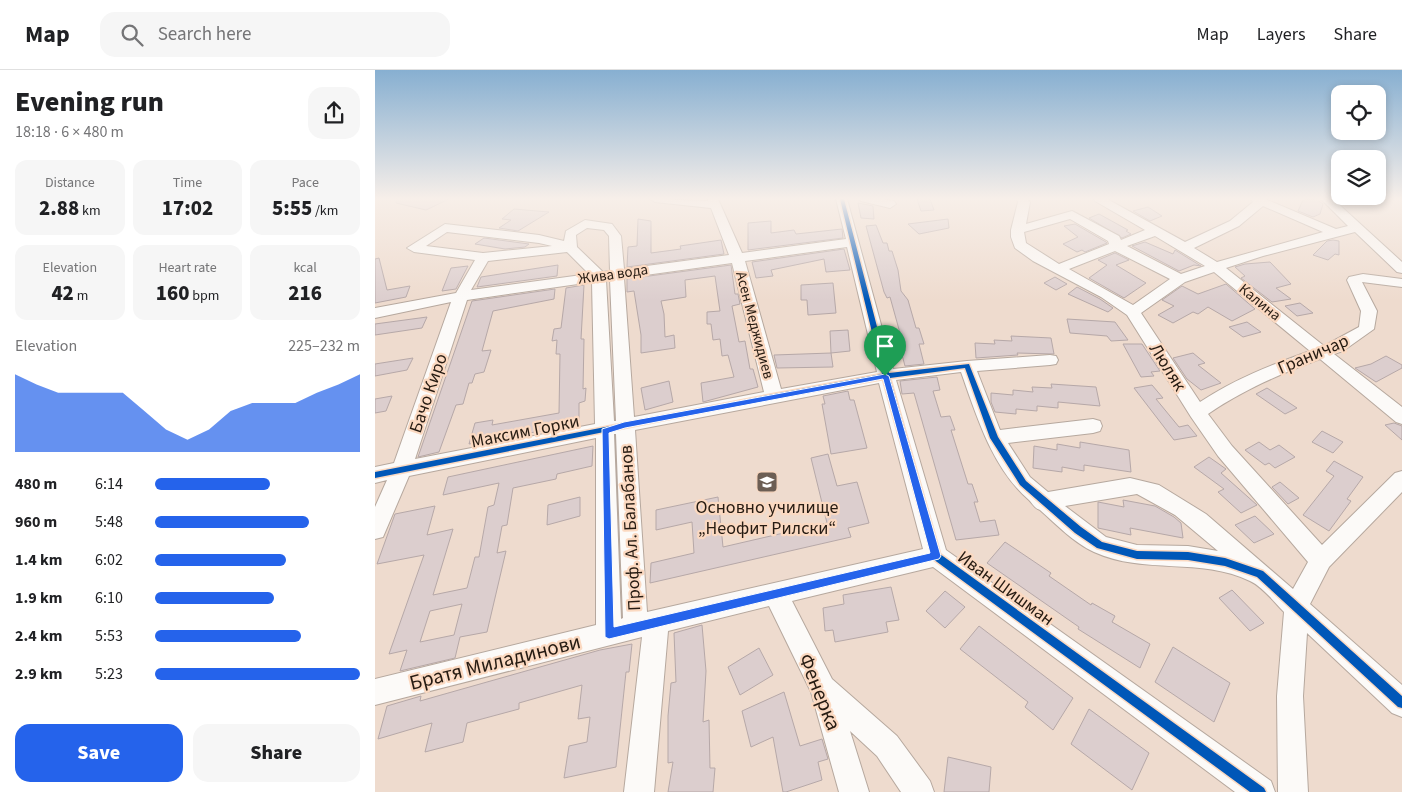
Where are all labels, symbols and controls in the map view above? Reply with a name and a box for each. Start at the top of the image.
search box [100,12,450,57]
text: Map [25,17,70,52]
icon: search [118,21,146,49]
text: Search here [158,21,251,48]
text: Map [1197,22,1229,47]
text: Layers [1257,22,1306,47]
text: Share [1334,22,1377,47]
text: Evening run [15,82,164,122]
map controls [1331,85,1386,205]
button: locate [1331,85,1386,140]
button: share [308,87,360,139]
text: 18:18 · 6 × 480 m [15,121,124,143]
button: layers [1331,150,1386,205]
text: Distance [45,173,95,193]
text: Time [173,173,202,193]
text: Pace [291,173,319,193]
text: 2.88 [39,193,79,223]
text: 17:02 [162,193,213,223]
text: 5:55 [272,193,312,223]
text: km [79,201,101,221]
text: /km [312,201,338,221]
text: Elevation [43,258,97,278]
text: Heart rate [158,258,217,278]
text: kcal [293,258,317,278]
street label: Жива вода [577,259,649,290]
street label: Асен Меджидиев [730,269,779,381]
text: 42 [51,278,74,308]
text: 160 [156,278,189,308]
text: 216 [288,278,322,308]
street label: Калина [1234,279,1285,326]
text: m [74,286,88,306]
text: bpm [189,286,219,306]
pin [864,325,906,376]
street label: Граничар [1274,328,1353,381]
icon: arrive [871,332,899,360]
text: Elevation [15,335,77,357]
text: 225–232 m [288,335,360,357]
street label: Люляк [1143,338,1192,396]
street label: Бачо Киро [403,350,454,436]
street label: Максим Горки [469,409,581,454]
street label: Проф. Ал. Балабанов [614,444,647,612]
school or university icon: Основно училище „Неофит Рилски“ [755,470,779,494]
text: 480 m [15,473,57,495]
text: 6:14 [95,473,123,495]
place label: Основно училище „Неофит Рилски“ [696,495,838,541]
text: 960 m [15,511,57,533]
text: 5:48 [95,511,123,533]
street label: Иван Шишман [952,545,1059,632]
text: 1.4 km [15,549,62,571]
text: 6:02 [95,549,123,571]
text: 1.9 km [15,587,62,609]
text: 6:10 [95,587,123,609]
text: 2.4 km [15,625,62,647]
text: 5:53 [95,625,123,647]
street label: Братя Миладинови [406,626,584,698]
street label: Фенерка [791,649,849,735]
text: 2.9 km [15,663,62,685]
text: 5:23 [95,663,123,685]
button: Save [15,724,183,782]
button: Share [193,724,360,782]

